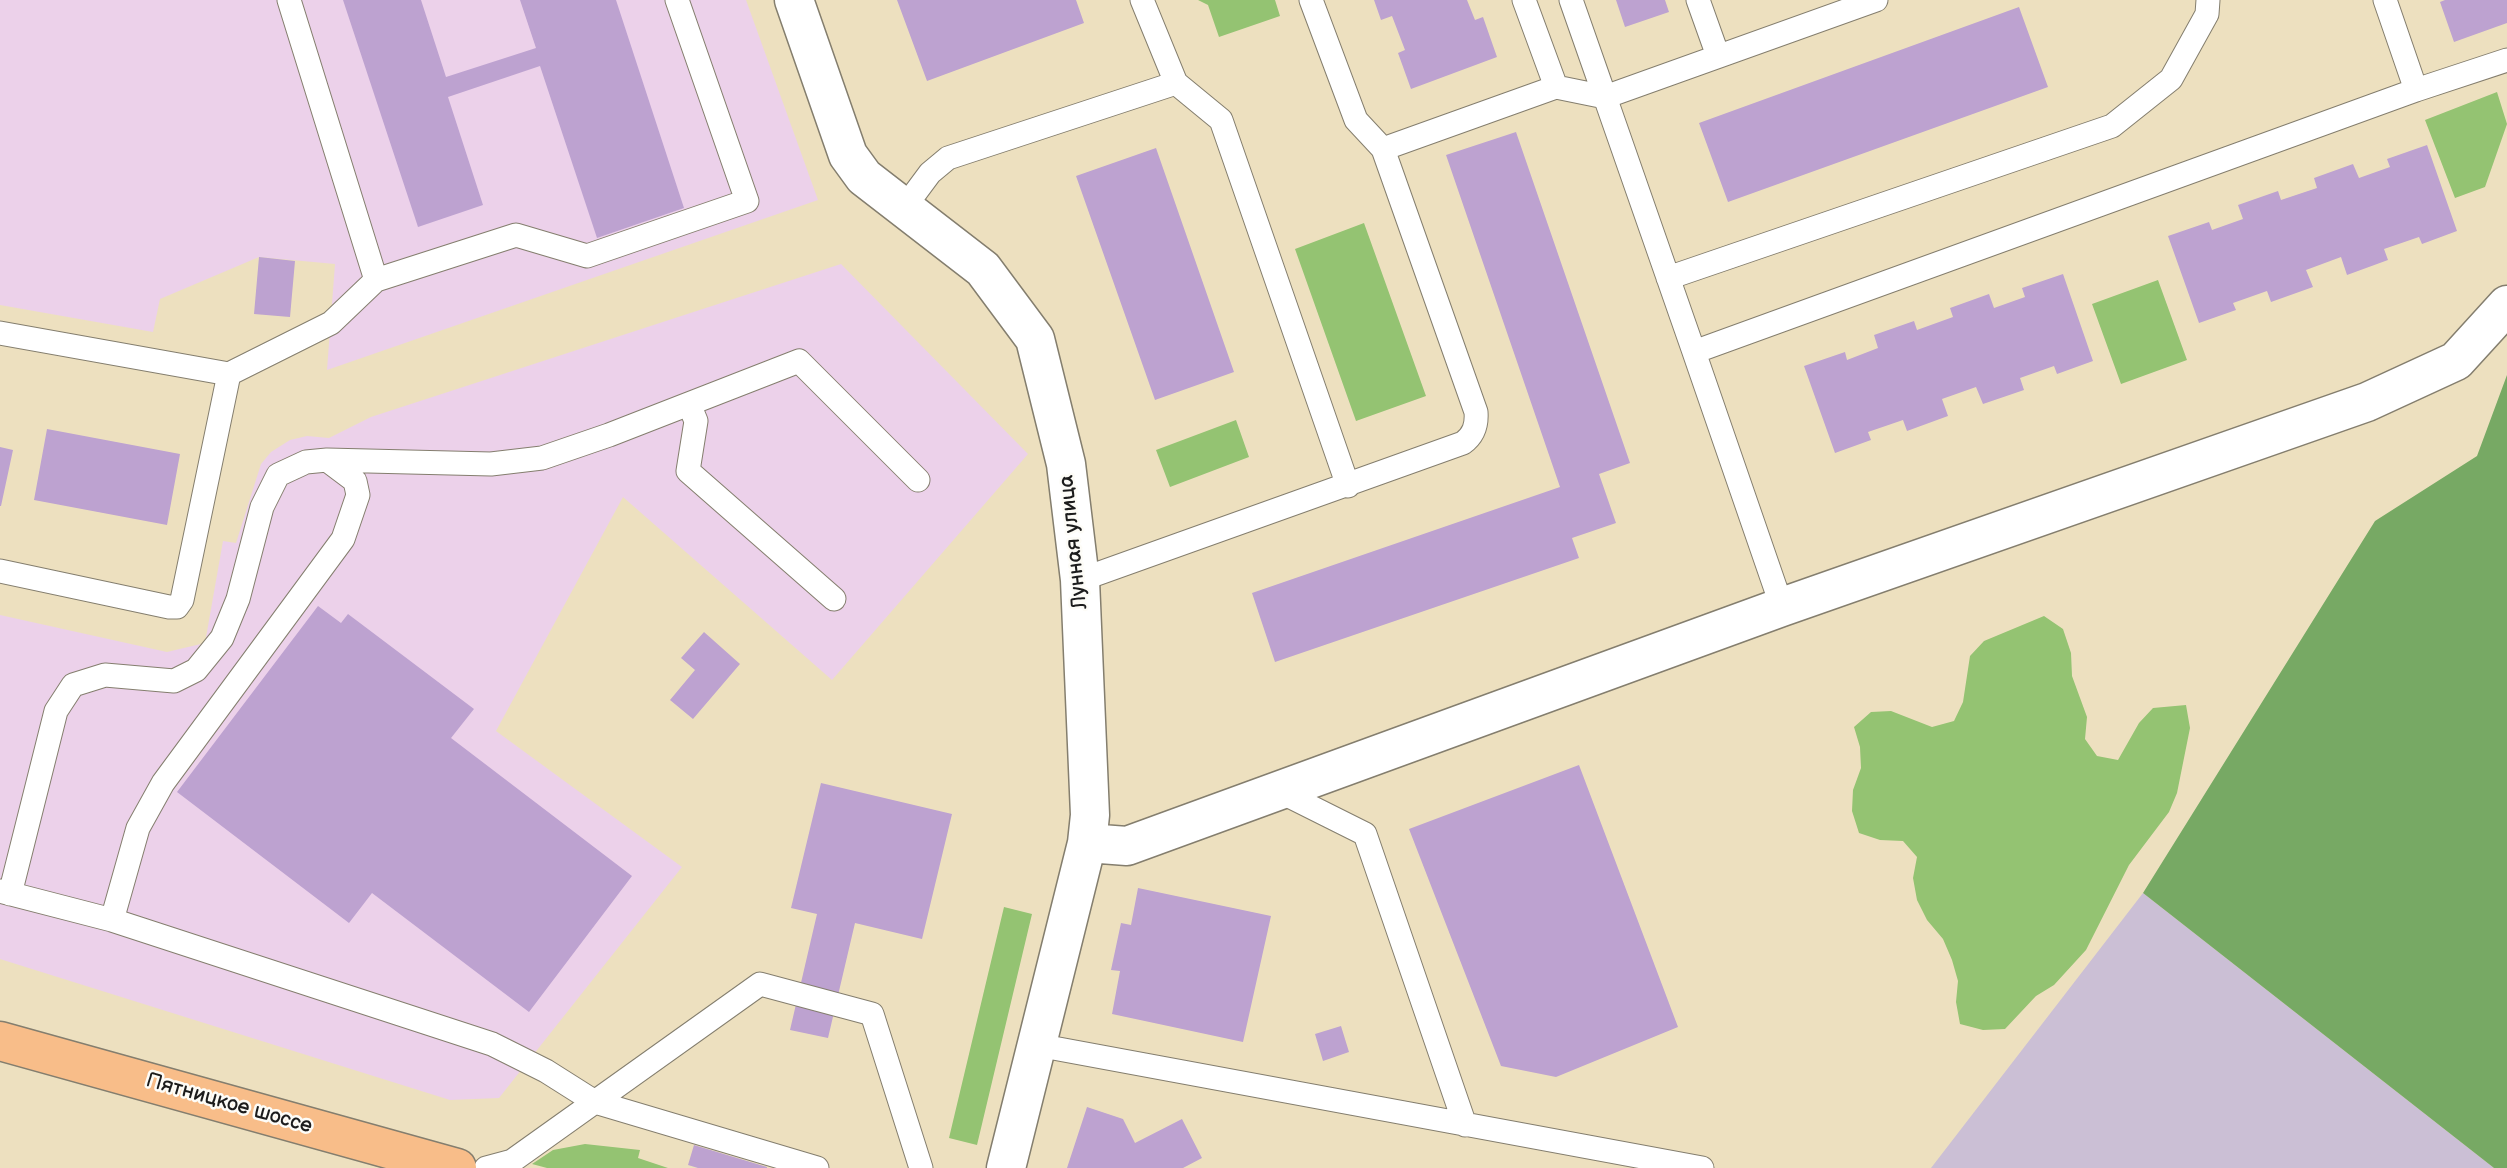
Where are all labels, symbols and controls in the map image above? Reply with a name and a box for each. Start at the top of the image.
street label: Лунная улица [1054,474,1094,610]
street label: Пятницкое шоссе [143,1068,315,1140]

